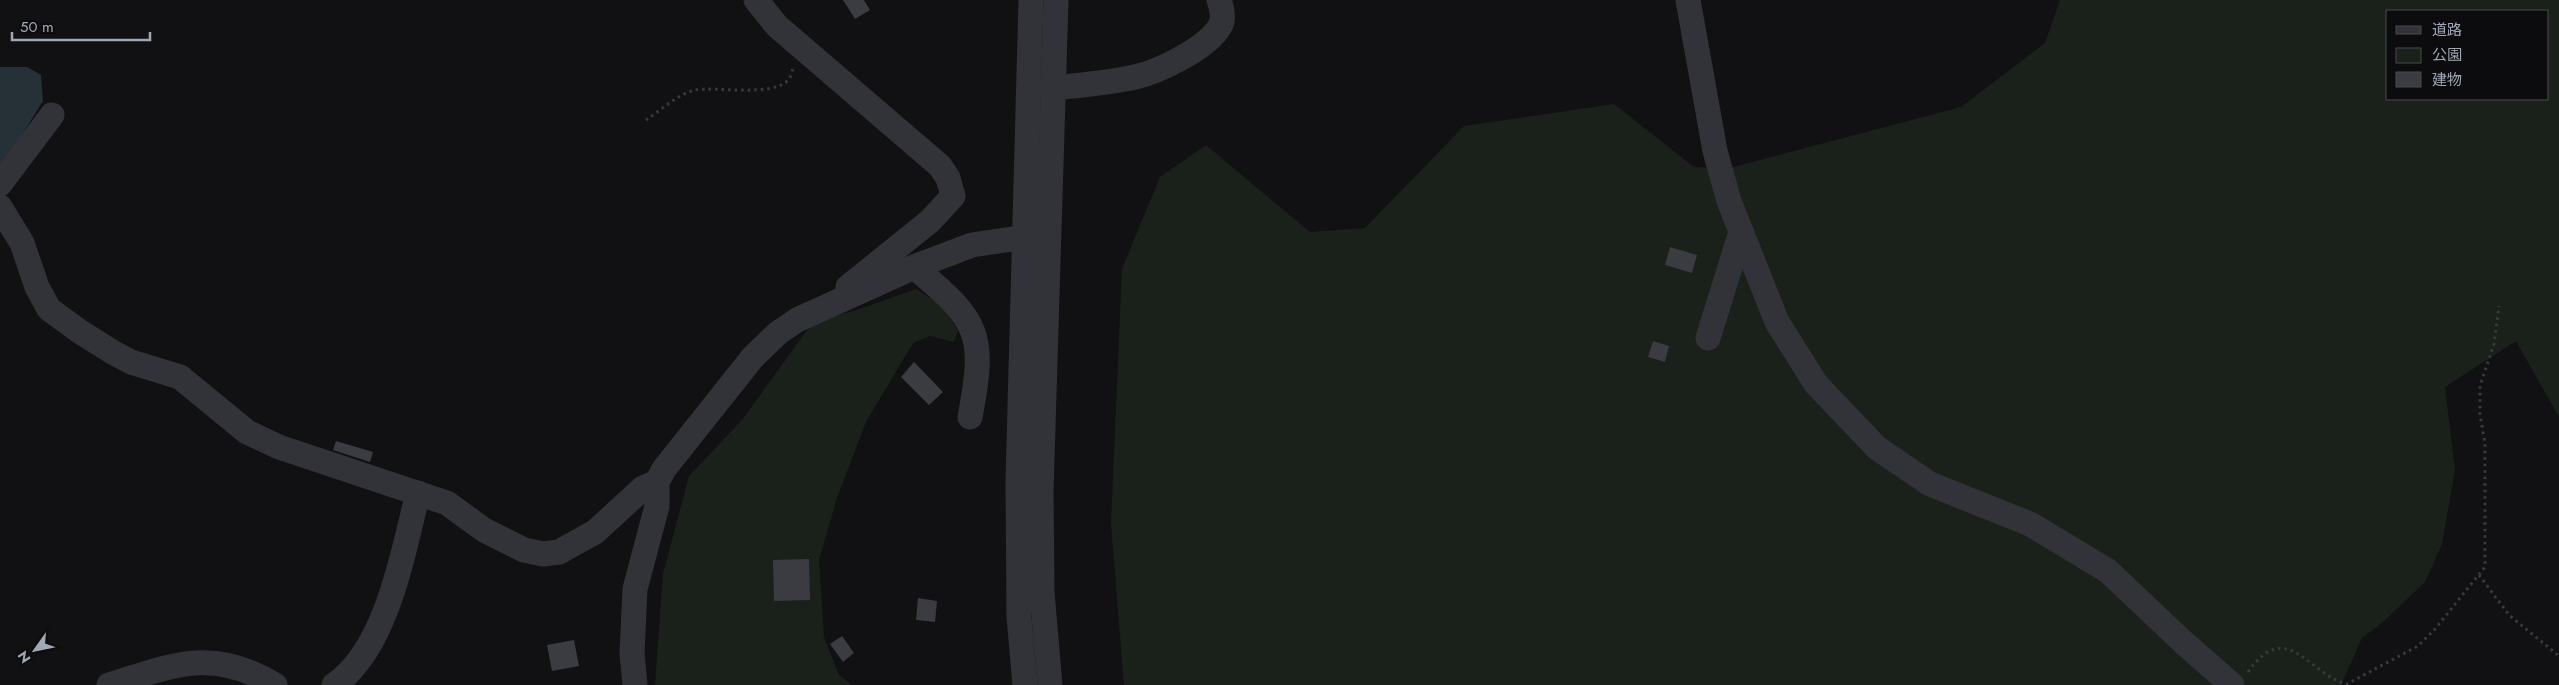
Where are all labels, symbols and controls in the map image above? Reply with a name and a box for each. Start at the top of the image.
scale bar [12,10,150,42]
legend [2386,10,2549,100]
text: 50 m [20,16,54,38]
text: 道路 [2432,19,2462,41]
text: 公園 [2432,44,2462,66]
text: 建物 [2432,69,2462,91]
north arrow [10,625,60,675]
text: N [13,647,36,667]

